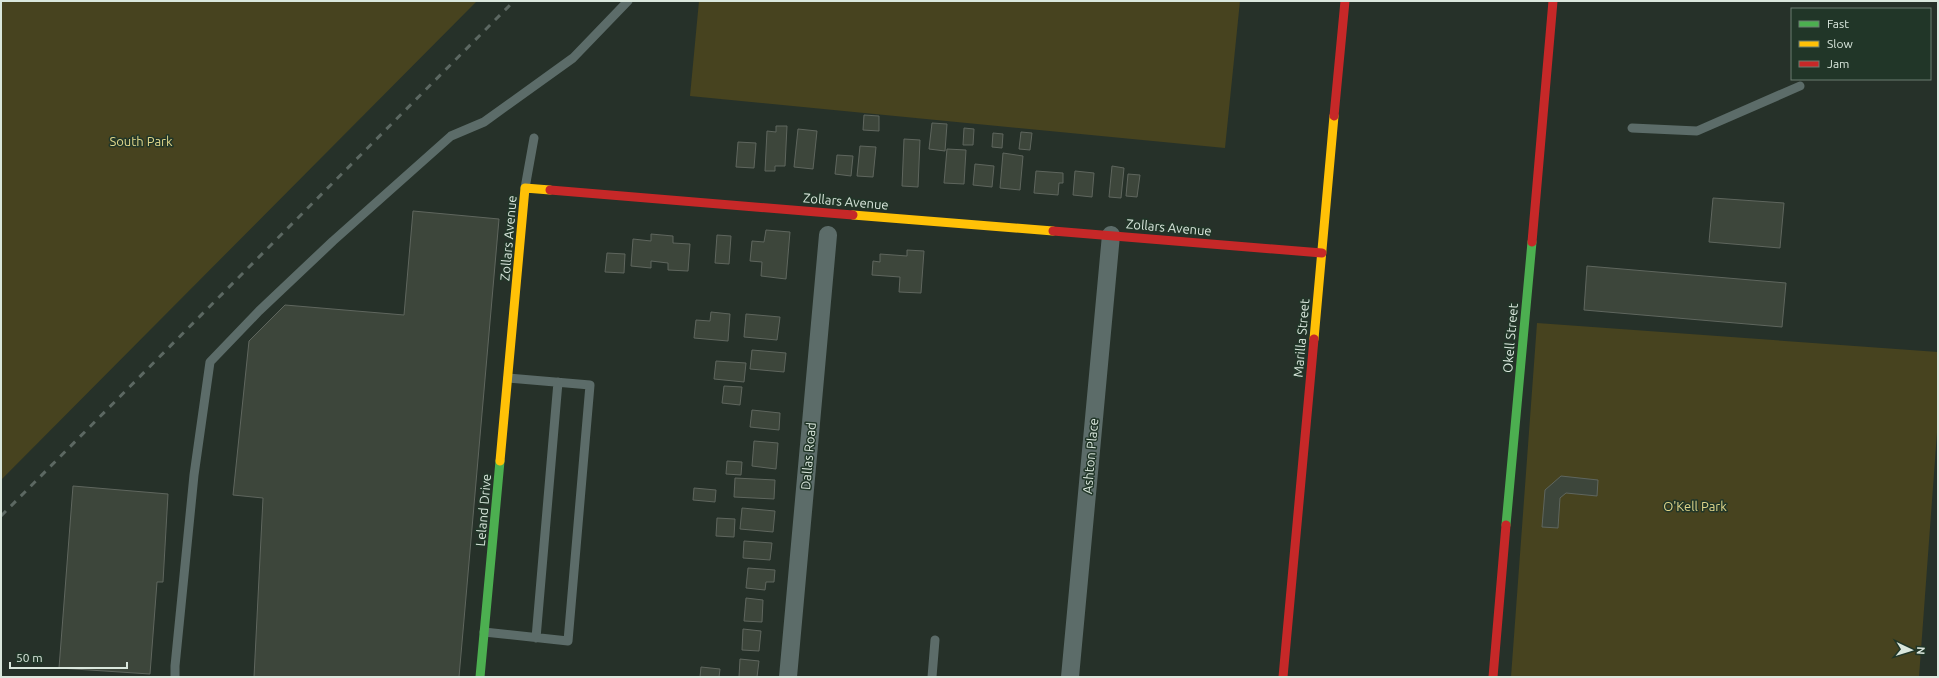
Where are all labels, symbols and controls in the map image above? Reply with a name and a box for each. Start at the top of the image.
legend [1791,8,1931,80]
text: Fast [1827,17,1849,30]
text: Slow [1827,37,1853,50]
text: Jam [1827,57,1849,70]
park label: South Park [109,134,173,148]
street label: Zollars Avenue [803,190,889,212]
street label: Zollars Avenue [497,195,519,281]
street label: Zollars Avenue [1126,216,1212,238]
street label: Marilla Street [1291,298,1311,378]
street label: Okell Street [1500,303,1520,373]
street label: Ashton Place [1080,418,1100,494]
street label: Dallas Road [798,422,818,490]
street label: Leland Drive [473,473,493,547]
park label: O'Kell Park [1663,499,1727,513]
north arrow [1891,630,1931,670]
scale bar [10,644,127,670]
text: N [1915,646,1927,655]
text: 50 m [16,651,43,664]

